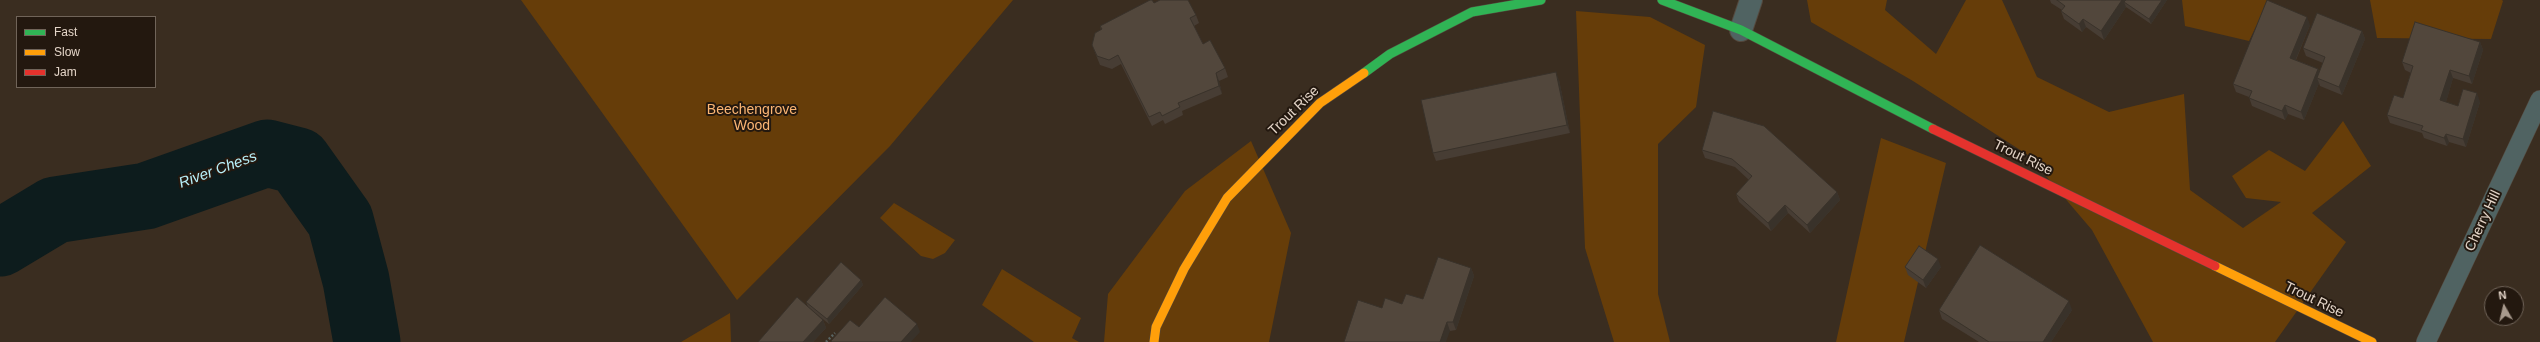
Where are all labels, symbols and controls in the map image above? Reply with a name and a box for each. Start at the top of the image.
legend [16,16,156,88]
text: Fast [54,25,77,39]
text: Slow [54,45,80,59]
text: Jam [54,65,77,79]
street label: Trout Rise [1265,83,1323,139]
park label: Beechengrove Wood [707,102,797,134]
street label: Trout Rise [1991,136,2055,180]
water label: River Chess [177,148,259,192]
street label: Cherry Hill [2462,188,2504,254]
street label: Trout Rise [2282,278,2346,322]
north arrow [2484,286,2524,326]
text: N [2498,289,2507,302]

